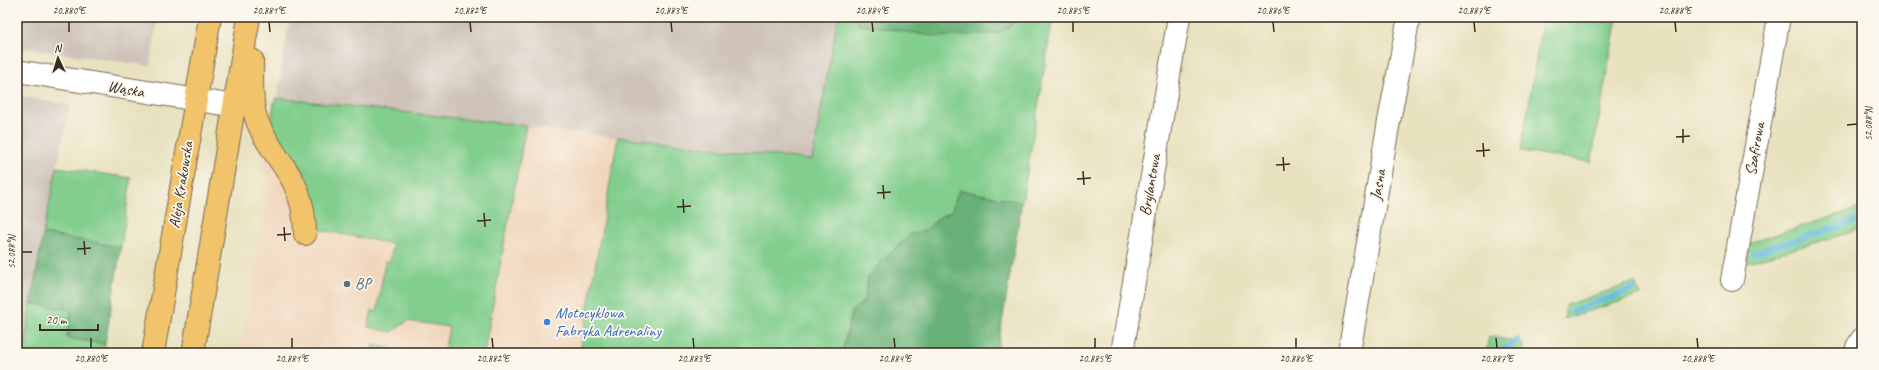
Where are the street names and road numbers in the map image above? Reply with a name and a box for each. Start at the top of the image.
street label: Wąska [106,76,147,102]
street label: Szafirowa [1740,119,1770,177]
street label: Aleja Krakowska [164,139,198,230]
street label: Brylantowa [1135,151,1165,217]
street label: Jasna [1365,167,1391,203]

